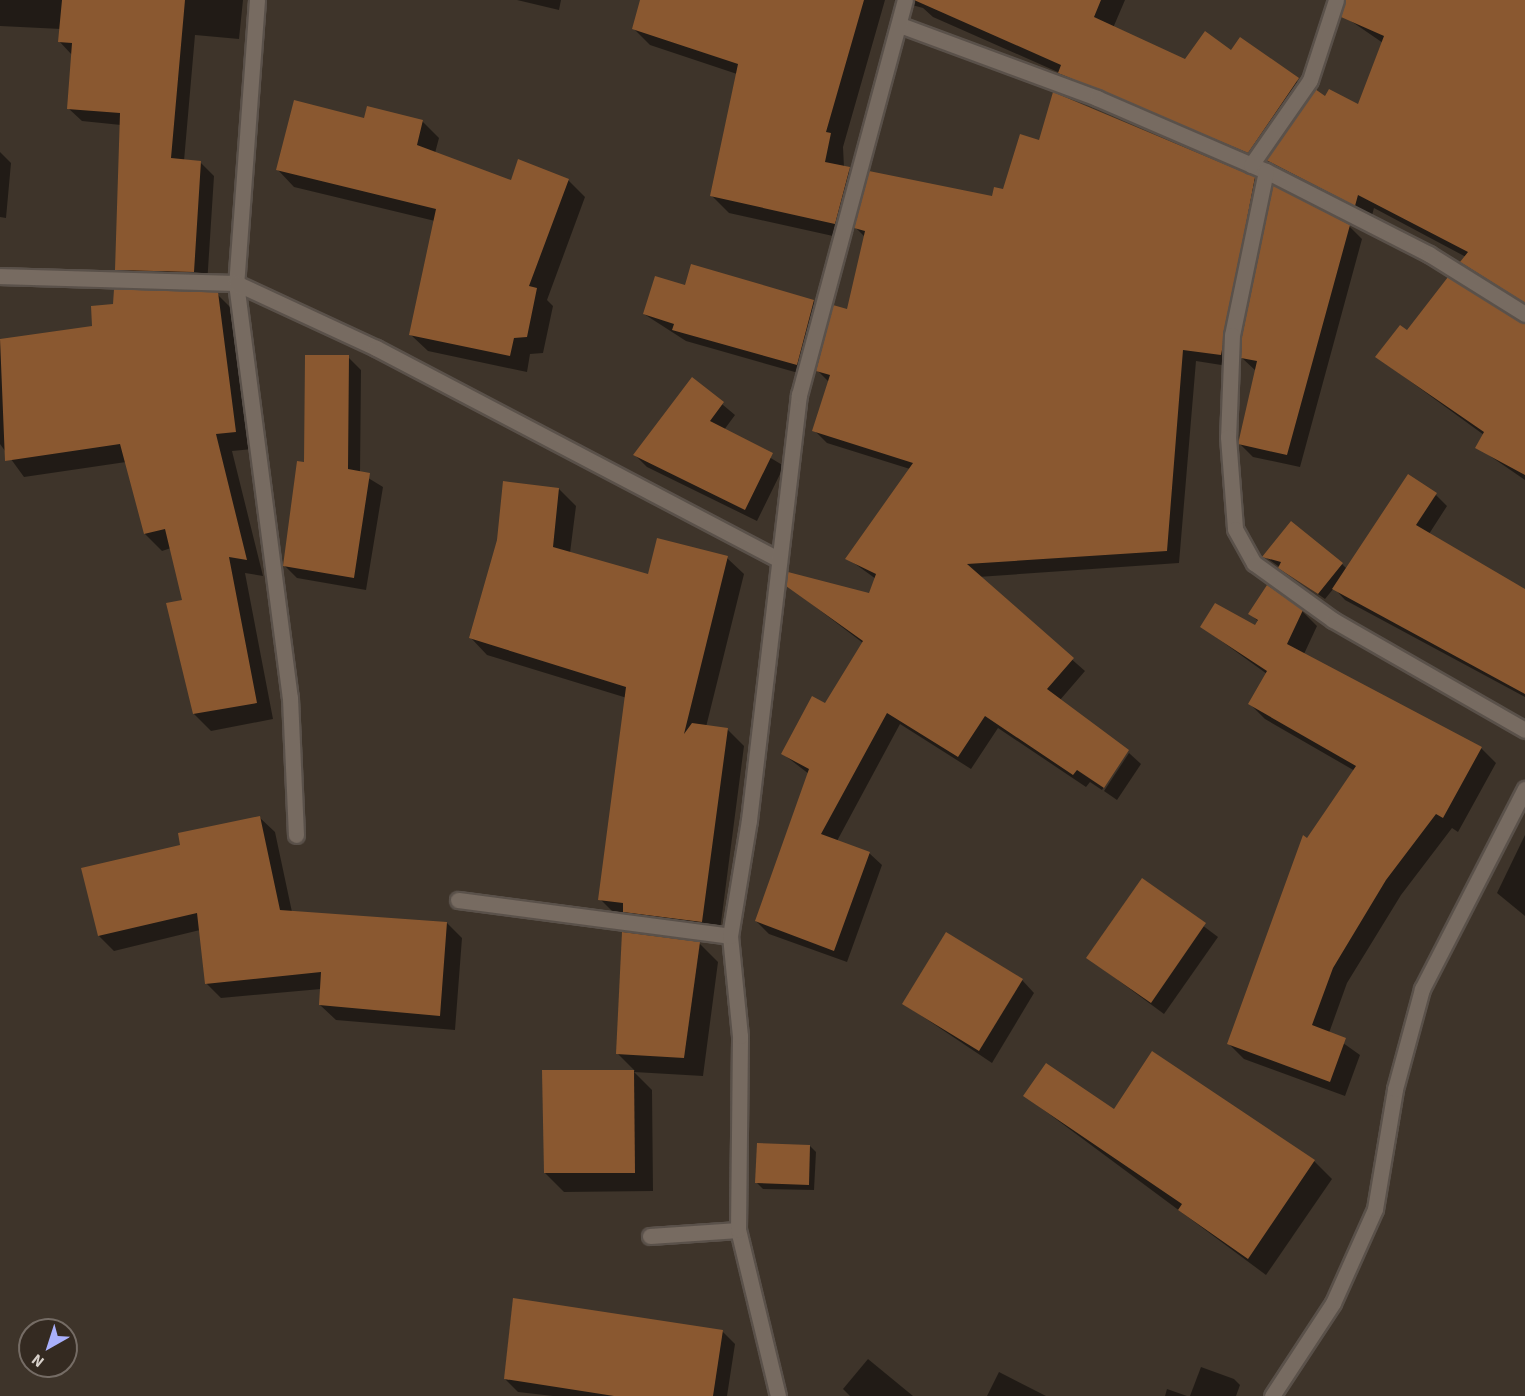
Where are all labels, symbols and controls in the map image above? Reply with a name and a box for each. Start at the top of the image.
north arrow [18,1318,78,1378]
text: N [27,1349,49,1372]

